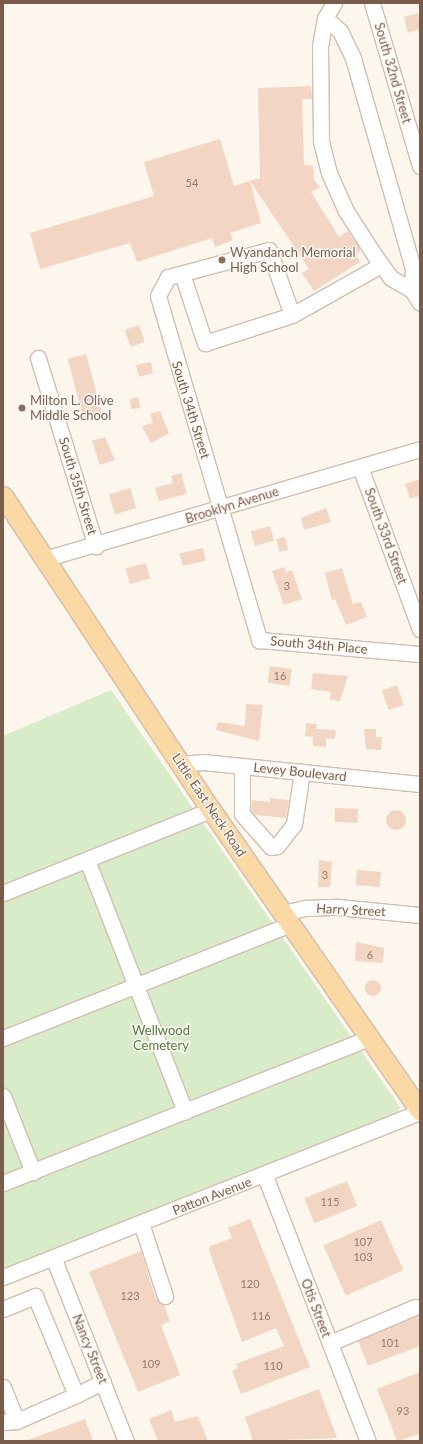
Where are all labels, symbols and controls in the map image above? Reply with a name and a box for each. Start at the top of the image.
street label: South 32nd Street [371,21,415,125]
house number: 54 [186,176,198,190]
place label: Wyandanch Memorial High School [230,245,356,276]
marker: Wyandanch Memorial High School [217,255,227,265]
street label: South 34th Street [169,359,213,461]
place label: Milton L. Olive Middle School [30,393,114,424]
marker: Milton L. Olive Middle School [17,403,27,413]
street label: South 35th Street [56,435,100,537]
street label: Brooklyn Avenue [183,483,281,527]
street label: South 33rd Street [361,486,411,586]
house number: 3 [284,579,290,593]
street label: South 34th Place [270,633,368,657]
house number: 16 [274,669,286,683]
street label: Little East Neck Road [169,750,249,860]
street label: Levey Boulevard [253,759,347,785]
house number: 3 [322,868,328,882]
street label: Harry Street [316,900,386,920]
house number: 6 [367,948,373,962]
park label: Wellwood Cemetery [132,1023,190,1054]
street label: Patton Avenue [170,1174,254,1218]
house number: 115 [320,1195,340,1209]
house number: 107 [353,1235,373,1249]
house number: 103 [353,1250,373,1264]
street label: Otis Street [298,1276,334,1340]
house number: 120 [240,1277,260,1291]
house number: 123 [120,1289,140,1303]
house number: 116 [251,1309,271,1323]
street label: Nancy Street [69,1312,111,1386]
house number: 101 [380,1336,400,1350]
house number: 109 [141,1357,161,1371]
house number: 110 [263,1359,283,1373]
house number: 93 [397,1404,409,1418]

